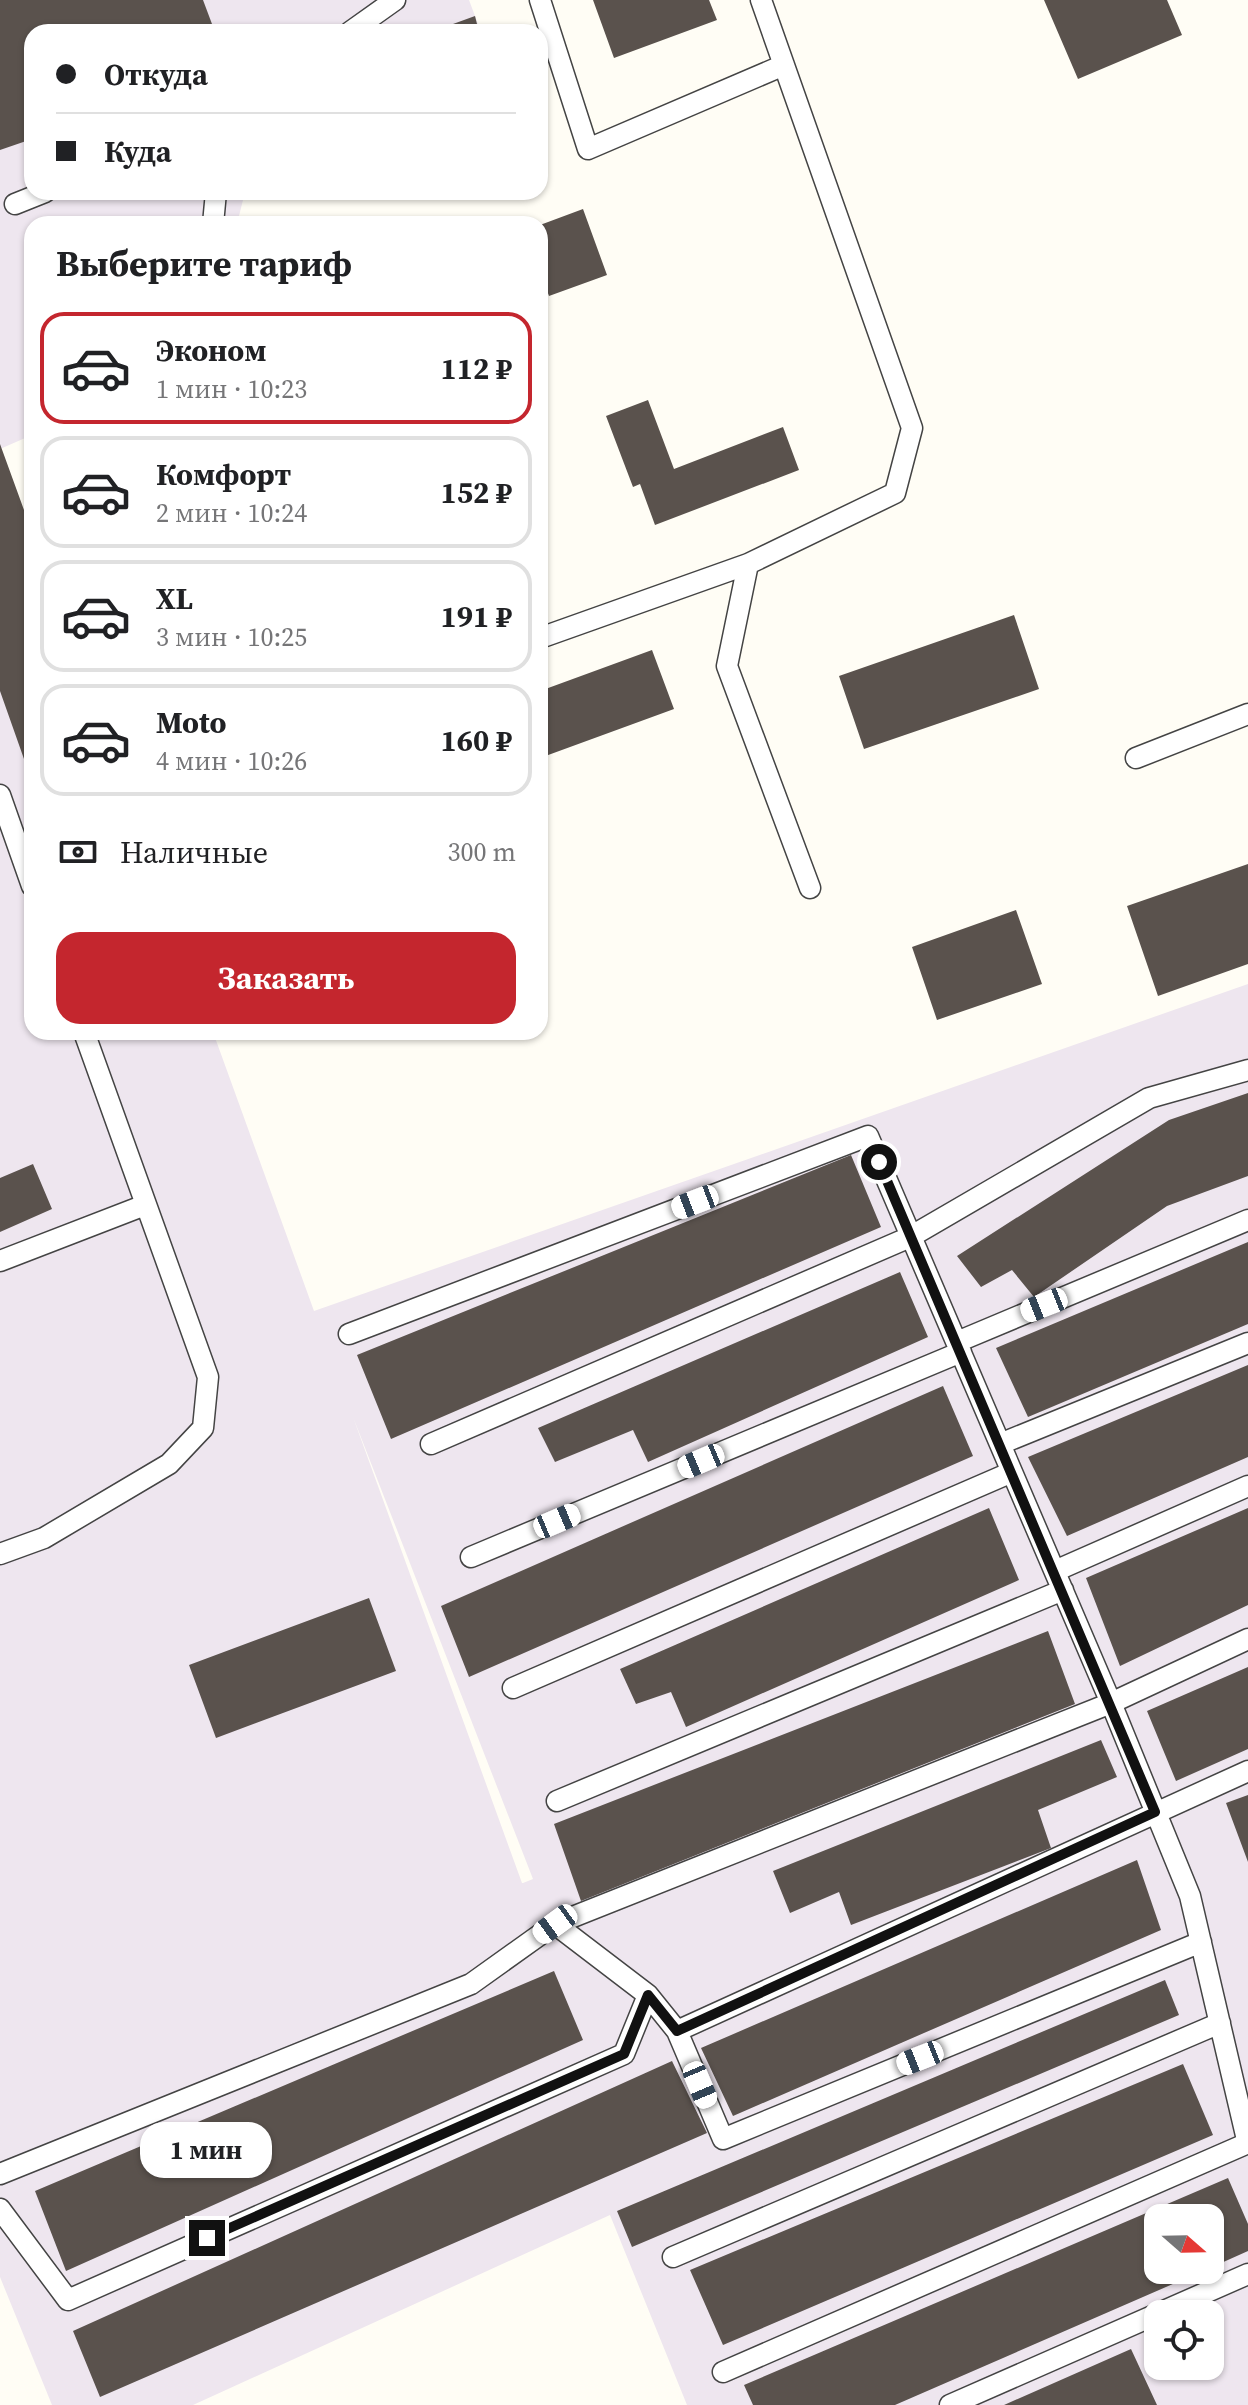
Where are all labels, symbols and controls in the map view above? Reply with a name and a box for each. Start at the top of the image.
text: Откуда [104,54,208,95]
text: Куда [104,131,172,172]
text: Выберите тариф [56,239,352,288]
text: Эконом [156,330,267,371]
icon: car [60,332,132,404]
text: 112 ₽ [441,348,512,389]
text: 1 мин · 10:23 [156,371,307,407]
text: Комфорт [156,454,291,495]
icon: car [60,456,132,528]
text: 152 ₽ [441,472,512,513]
text: 2 мин · 10:24 [156,495,307,531]
text: XL [156,578,193,619]
icon: car [60,580,132,652]
text: 191 ₽ [441,596,512,637]
text: 3 мин · 10:25 [156,619,307,655]
text: Moto [156,702,227,743]
icon: car [60,704,132,776]
text: 160 ₽ [441,720,512,761]
text: 4 мин · 10:26 [156,743,307,779]
icon: cash [56,830,100,874]
text: Наличные [120,832,268,873]
text: 300 m [448,834,516,870]
button: Заказать [56,932,516,1024]
route start [861,1144,897,1180]
car [668,1182,722,1222]
car [1017,1285,1071,1325]
car [674,1441,728,1481]
car [530,1501,584,1541]
car [529,1900,581,1948]
car [893,2038,947,2078]
car [680,2058,720,2112]
callout: 1 мин [141,2122,273,2178]
text: 1 мин [170,2132,242,2168]
north arrow [1144,2204,1224,2284]
map controls [1144,2204,1224,2380]
route end [189,2220,225,2256]
button: locate [1144,2300,1224,2380]

